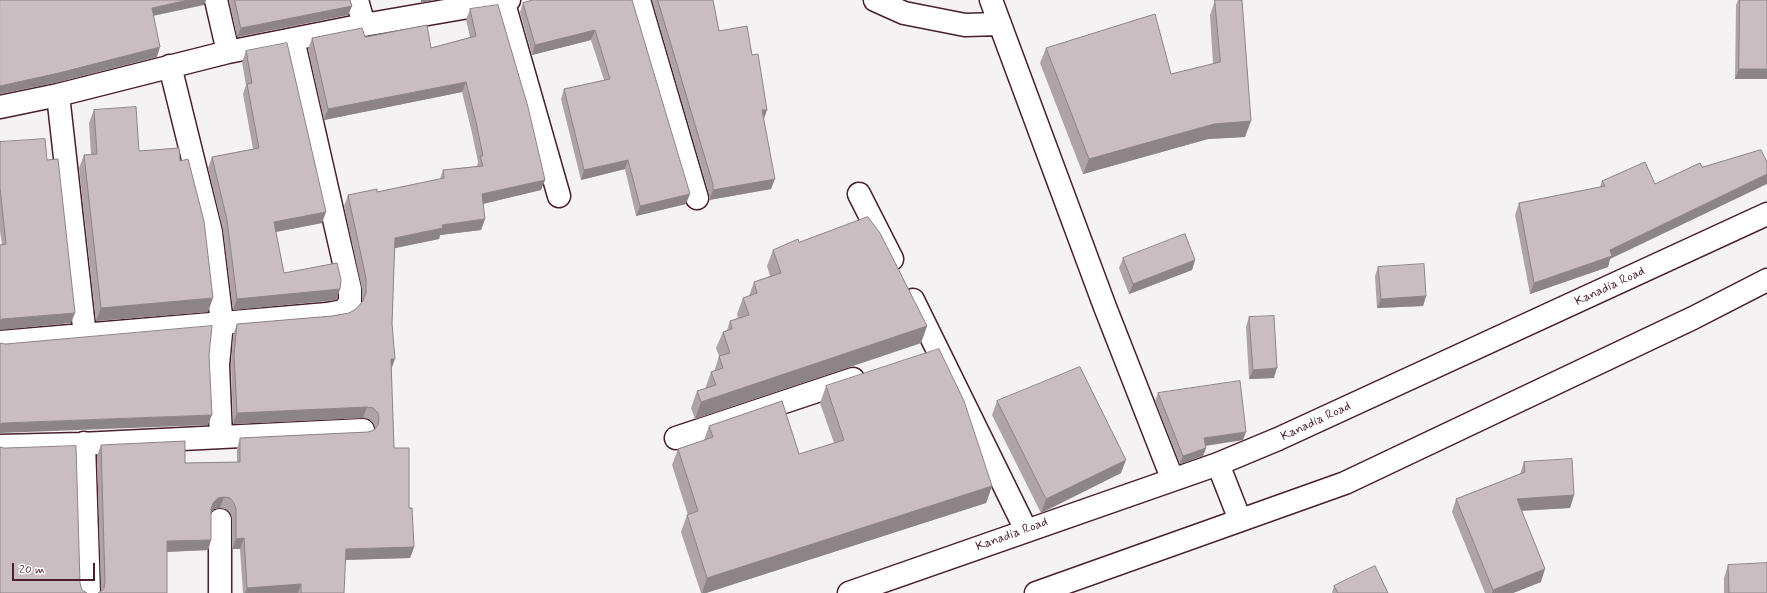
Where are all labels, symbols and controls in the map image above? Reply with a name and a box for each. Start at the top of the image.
street label: Kanadia Road [1572,264,1648,310]
street label: Kanadia Road [1278,399,1354,445]
street label: Kanadia Road [974,515,1050,555]
scale bar [14,555,97,581]
text: 20 m [19,562,45,578]

